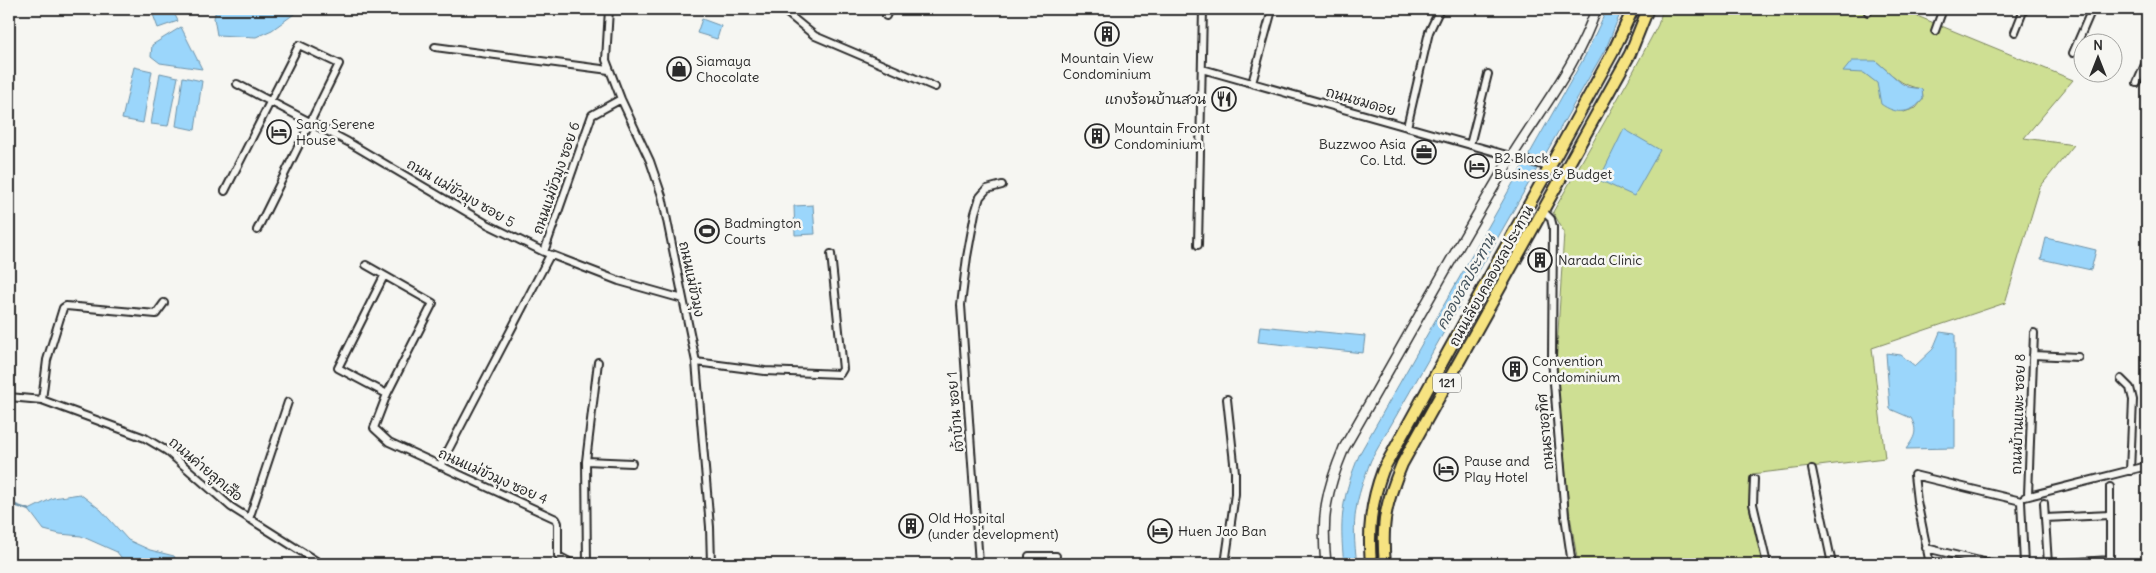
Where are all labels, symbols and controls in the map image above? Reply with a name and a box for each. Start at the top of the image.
building icon: Mountain View Condominium [1094,21,1120,47]
north arrow [2074,32,2124,82]
text: N [2093,36,2103,54]
place label: Mountain View Condominium [1061,49,1154,83]
place label: Siamaya Chocolate [696,52,759,86]
shop icon: Siamaya Chocolate [666,56,692,82]
street label: ถนนชมดอย [1324,82,1398,120]
restaurant icon: แกงร้อนบ้านสวน [1211,86,1237,112]
place label: แกงร้อนบ้านสวน [1105,90,1206,108]
place label: Sang Serene House [296,115,375,149]
hotel icon: Sang Serene House [266,119,292,145]
street label: ถนนแม่ขัวมุง ซอย 6 [528,119,585,237]
place label: Mountain Front Condominium [1114,119,1210,153]
building icon: Mountain Front Condominium [1084,123,1110,149]
place label: Buzzwoo Asia Co. Ltd. [1319,135,1406,169]
office icon: Buzzwoo Asia Co. Ltd. [1411,139,1437,165]
place label: B2 Black - Business & Budget [1494,149,1612,183]
hotel icon: B2 Black - Business & Budget [1464,153,1490,179]
street label: ถนน แม่ขัวมุง ซอย 5 [403,155,518,232]
street label: ถนนเลียบคลองชลประทาน [1445,203,1537,349]
place label: Badmington Courts [724,214,801,248]
sports icon: Badmington Courts [694,218,720,244]
water label: คลองชลประทาน [1433,231,1499,333]
street label: ถนนแม่ขัวมุง [674,239,709,319]
building icon: Narada Clinic [1527,247,1553,273]
place label: Narada Clinic [1558,251,1642,269]
place label: Convention Condominium [1532,352,1620,386]
street label: ถนนบ้านแพะ ซอย 8 [2007,353,2029,475]
building icon: Convention Condominium [1502,356,1528,382]
street label: เจ้าบ้าน ซอย 1 [943,371,967,453]
road number: 121 [1433,373,1461,392]
street label: ถนนราชอุทิศ [1533,392,1558,471]
street label: ถนนค่ายลูกเสือ [165,433,247,506]
street label: ถนนแม่ขัวมุง ซอย 4 [435,444,550,509]
place label: Pause and Play Hotel [1464,452,1530,486]
hotel icon: Pause and Play Hotel [1433,456,1459,482]
place label: Old Hospital (under development) [928,509,1058,543]
building icon: Old Hospital (under development) [898,513,924,539]
hotel icon: Huen Jao Ban [1147,518,1173,544]
place label: Huen Jao Ban [1178,522,1267,540]

